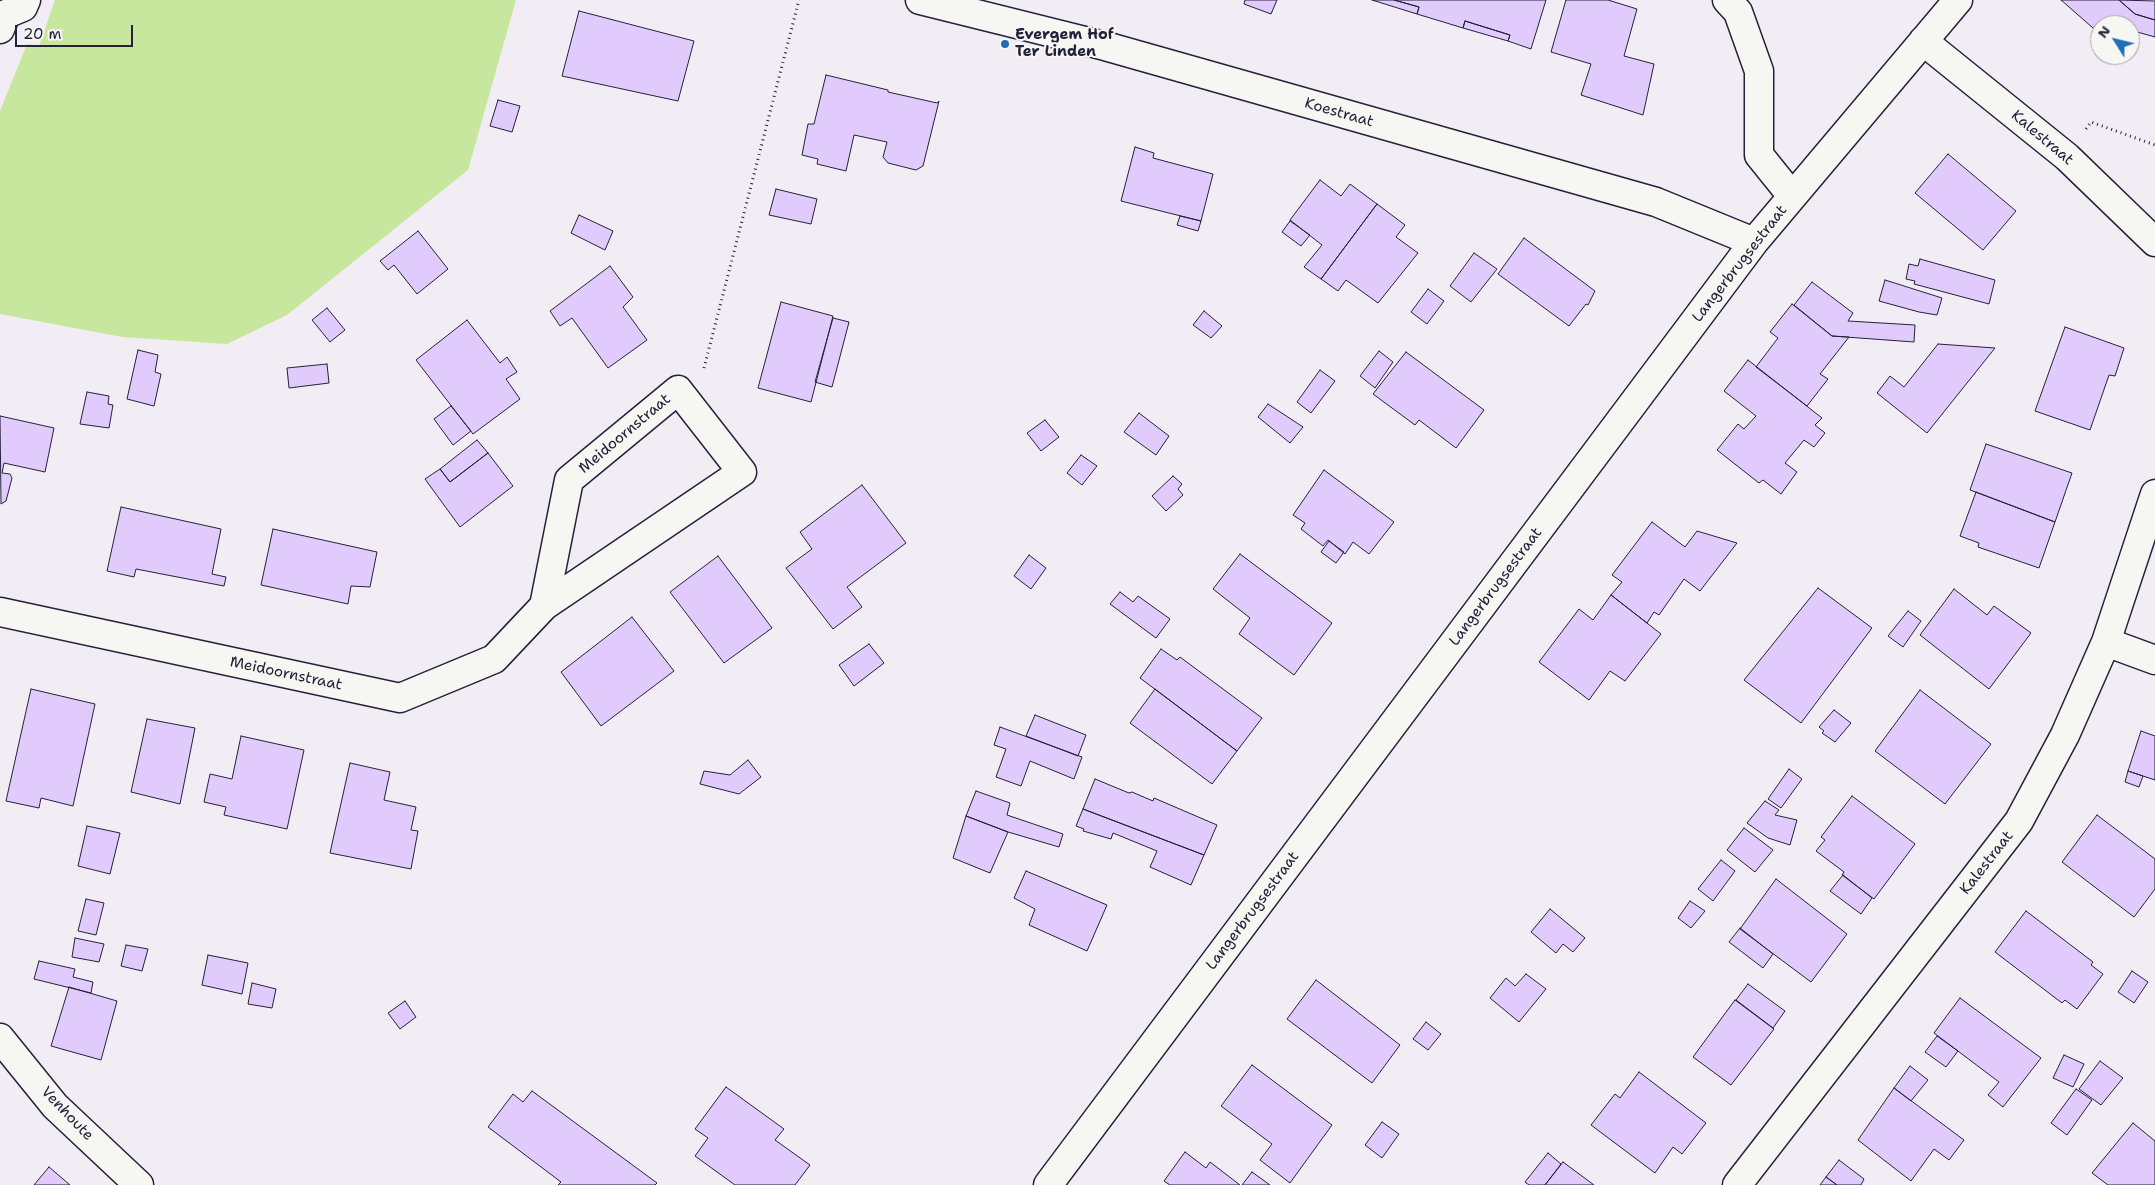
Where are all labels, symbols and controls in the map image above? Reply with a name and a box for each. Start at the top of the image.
scale bar [18,15,135,47]
north arrow [2090,15,2140,65]
text: N [2093,22,2114,42]
text: 20 m [23,24,62,44]
place label: Evergem Hof Ter Linden [1015,26,1114,61]
marker: Evergem Hof Ter Linden [999,38,1011,50]
street label: Koestraat [1302,95,1376,131]
street label: Kalestraat [2007,107,2077,169]
street label: Langerbrugsestraat [1689,202,1791,326]
street label: Meidoornstraat [575,390,675,478]
street label: Langerbrugsestraat [1446,524,1546,650]
street label: Meidoornstraat [228,653,344,695]
street label: Kalestraat [1957,828,2017,898]
street label: Langerbrugsestraat [1203,848,1303,974]
street label: Venhoute [37,1083,97,1145]

